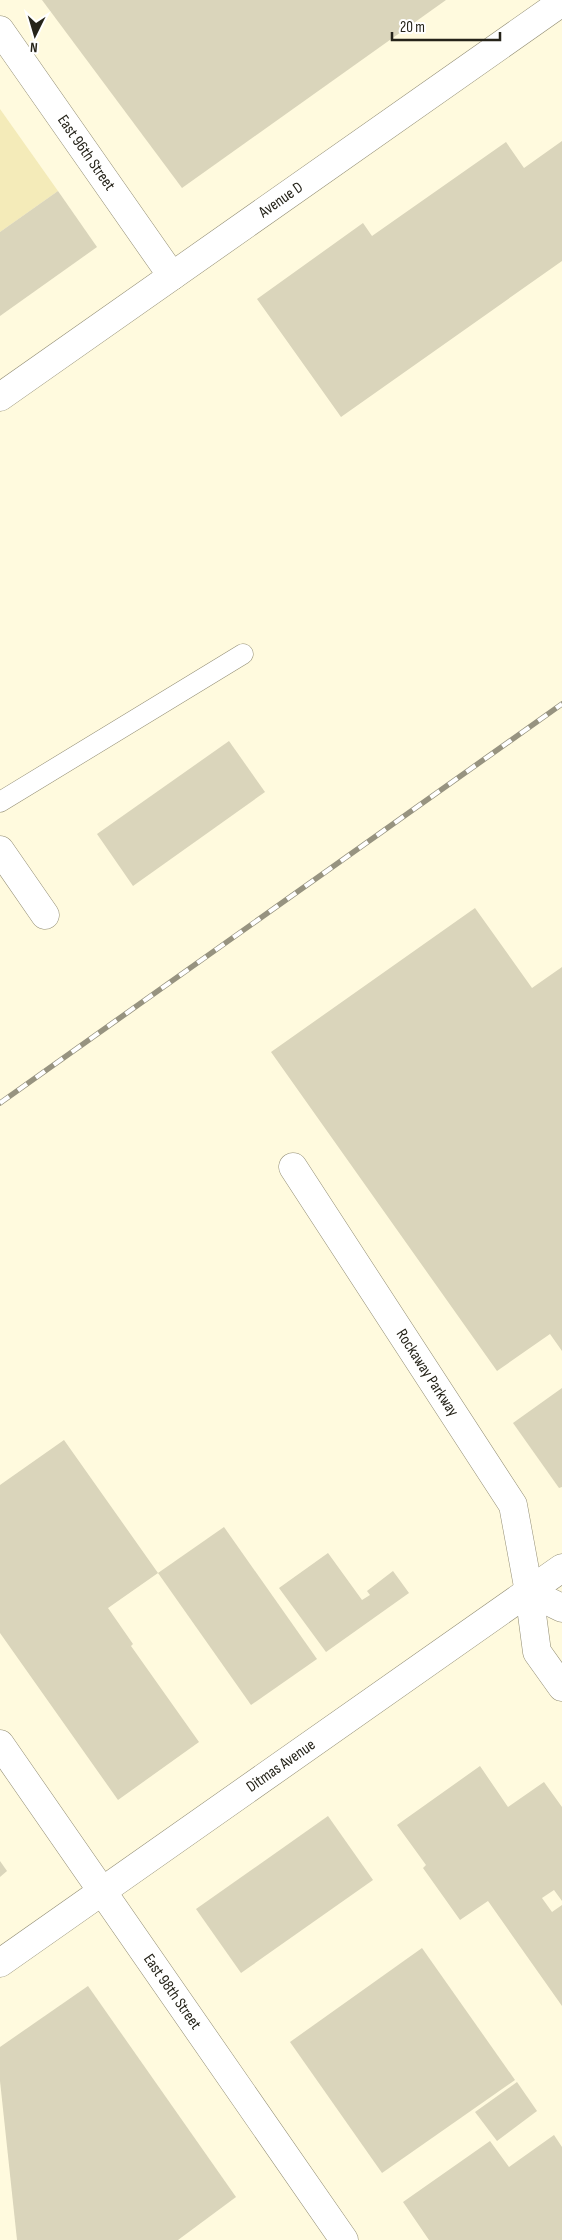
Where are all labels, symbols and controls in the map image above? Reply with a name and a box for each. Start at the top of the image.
north arrow [10,10,60,60]
scale bar [392,10,500,42]
text: 20 m [400,18,425,37]
text: N [29,39,38,56]
street label: East 96th Street [53,112,119,195]
street label: Avenue D [254,178,307,223]
street label: Rockaway Parkway [392,1326,462,1420]
street label: Ditmas Avenue [243,1735,319,1797]
street label: East 98th Street [139,1951,205,2034]

